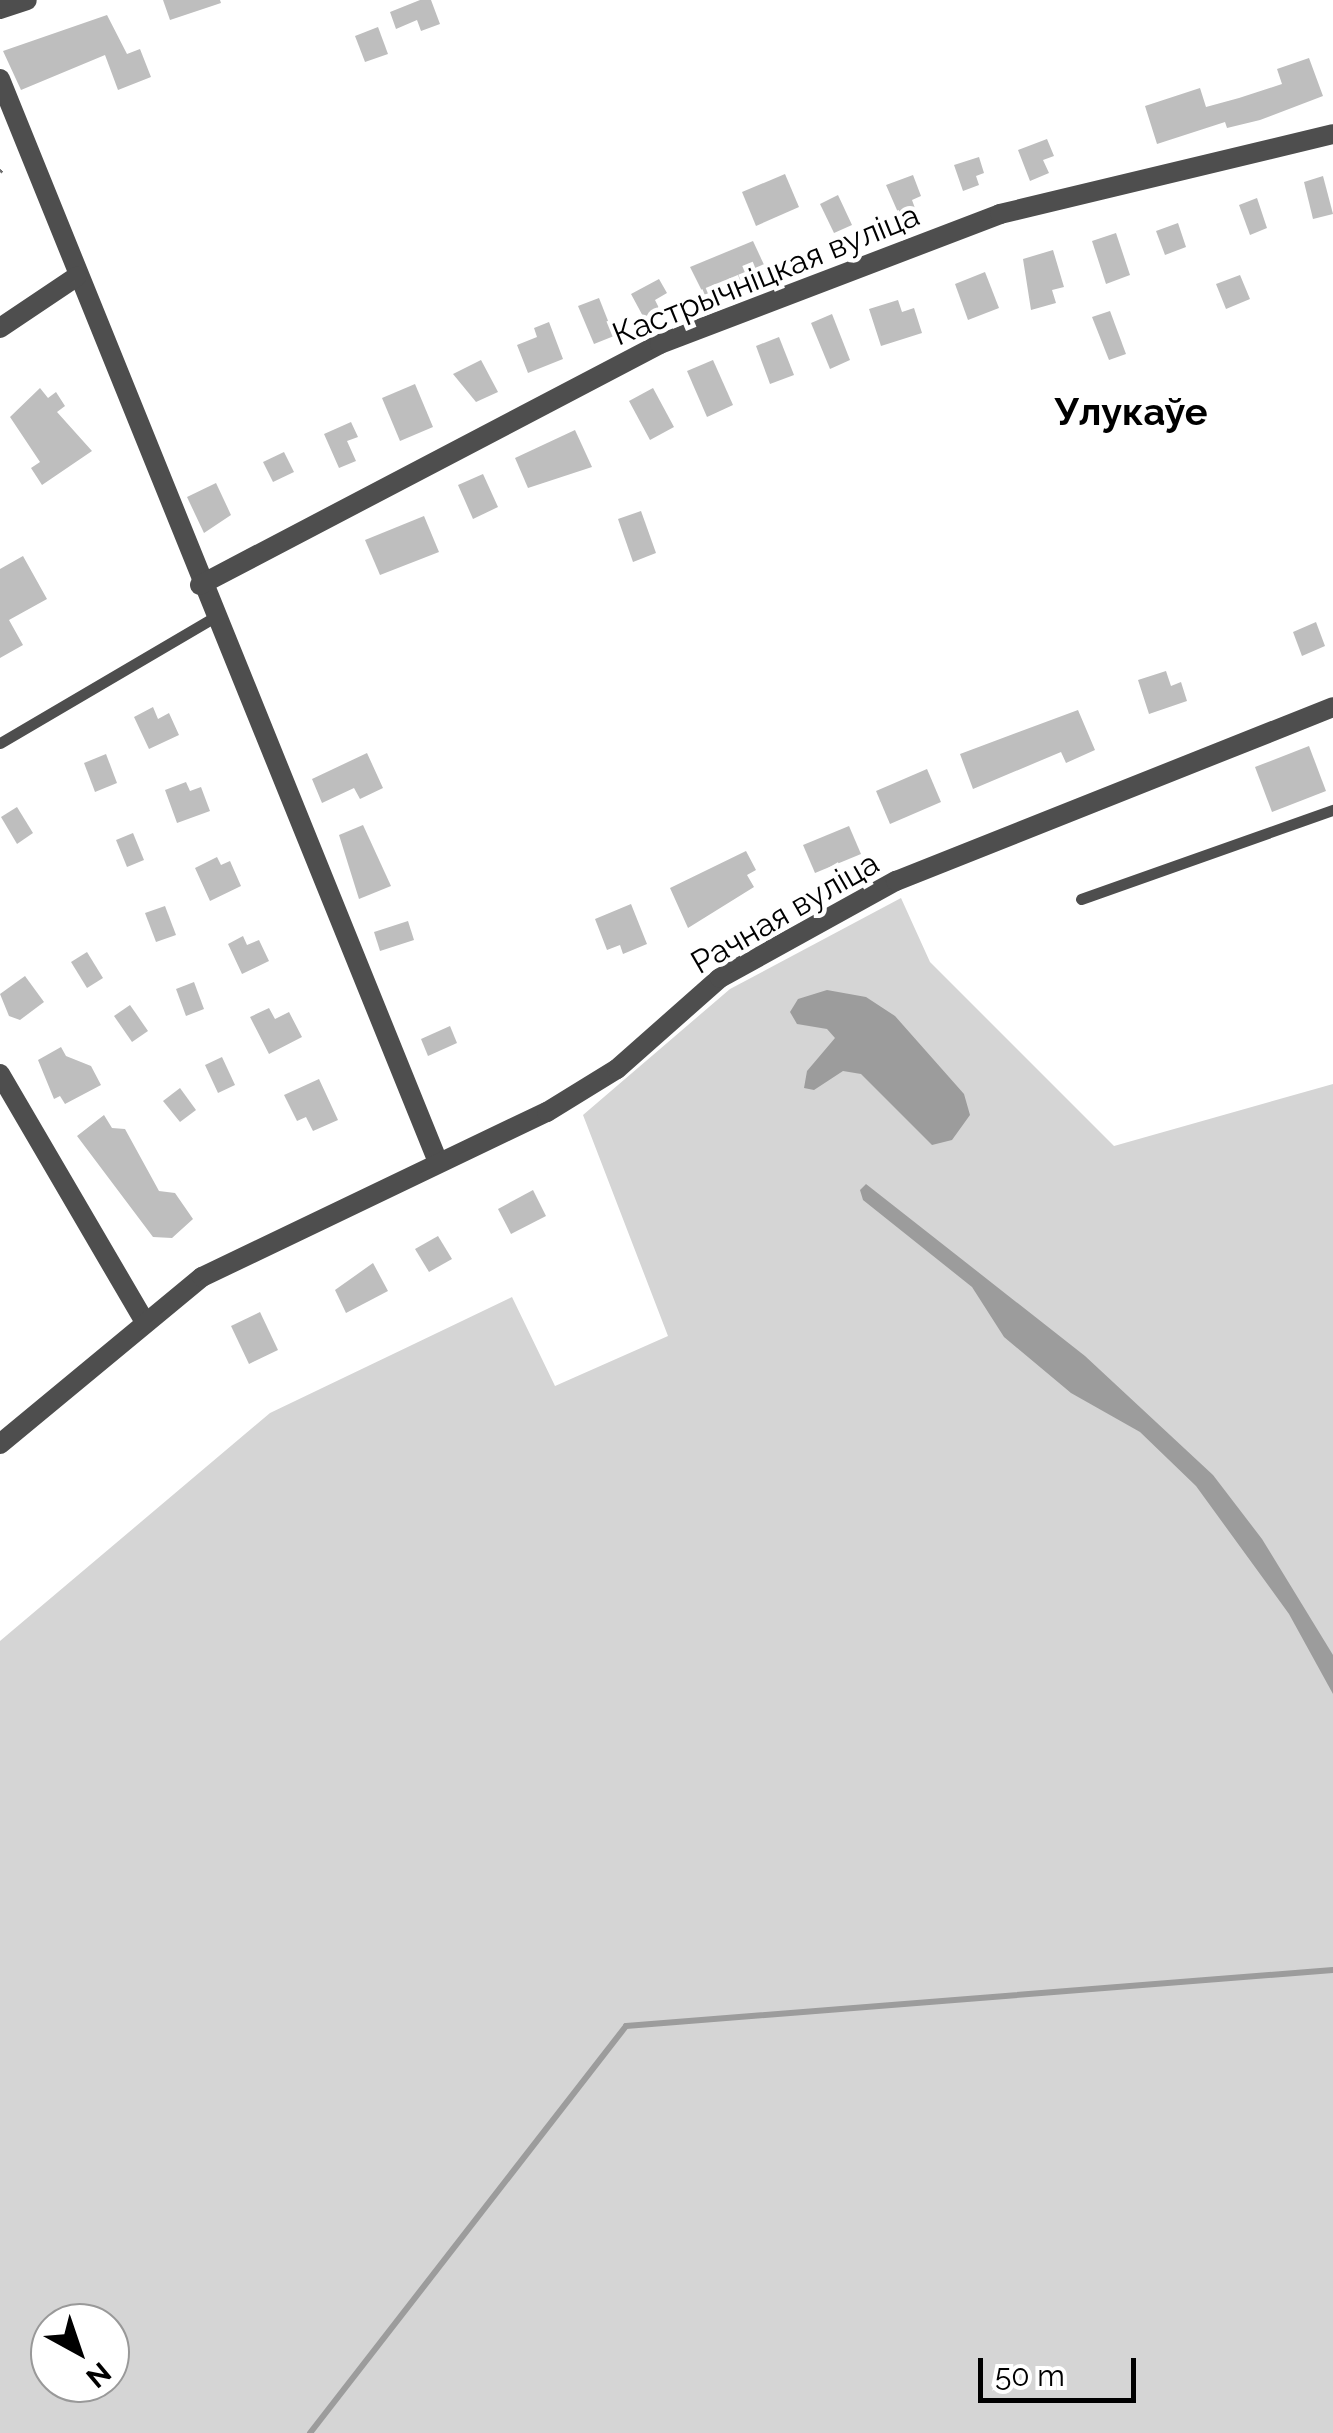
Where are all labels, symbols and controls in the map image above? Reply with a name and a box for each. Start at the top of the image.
street label: Кастрычніцкая вуліца [607,196,925,354]
district label: Улукаўе [1054,389,1208,435]
street label: Рачная вуліца [684,844,886,982]
north arrow [30,2303,130,2403]
scale bar [983,2338,1140,2400]
text: N [80,2355,117,2394]
text: 50 m [995,2358,1065,2393]

